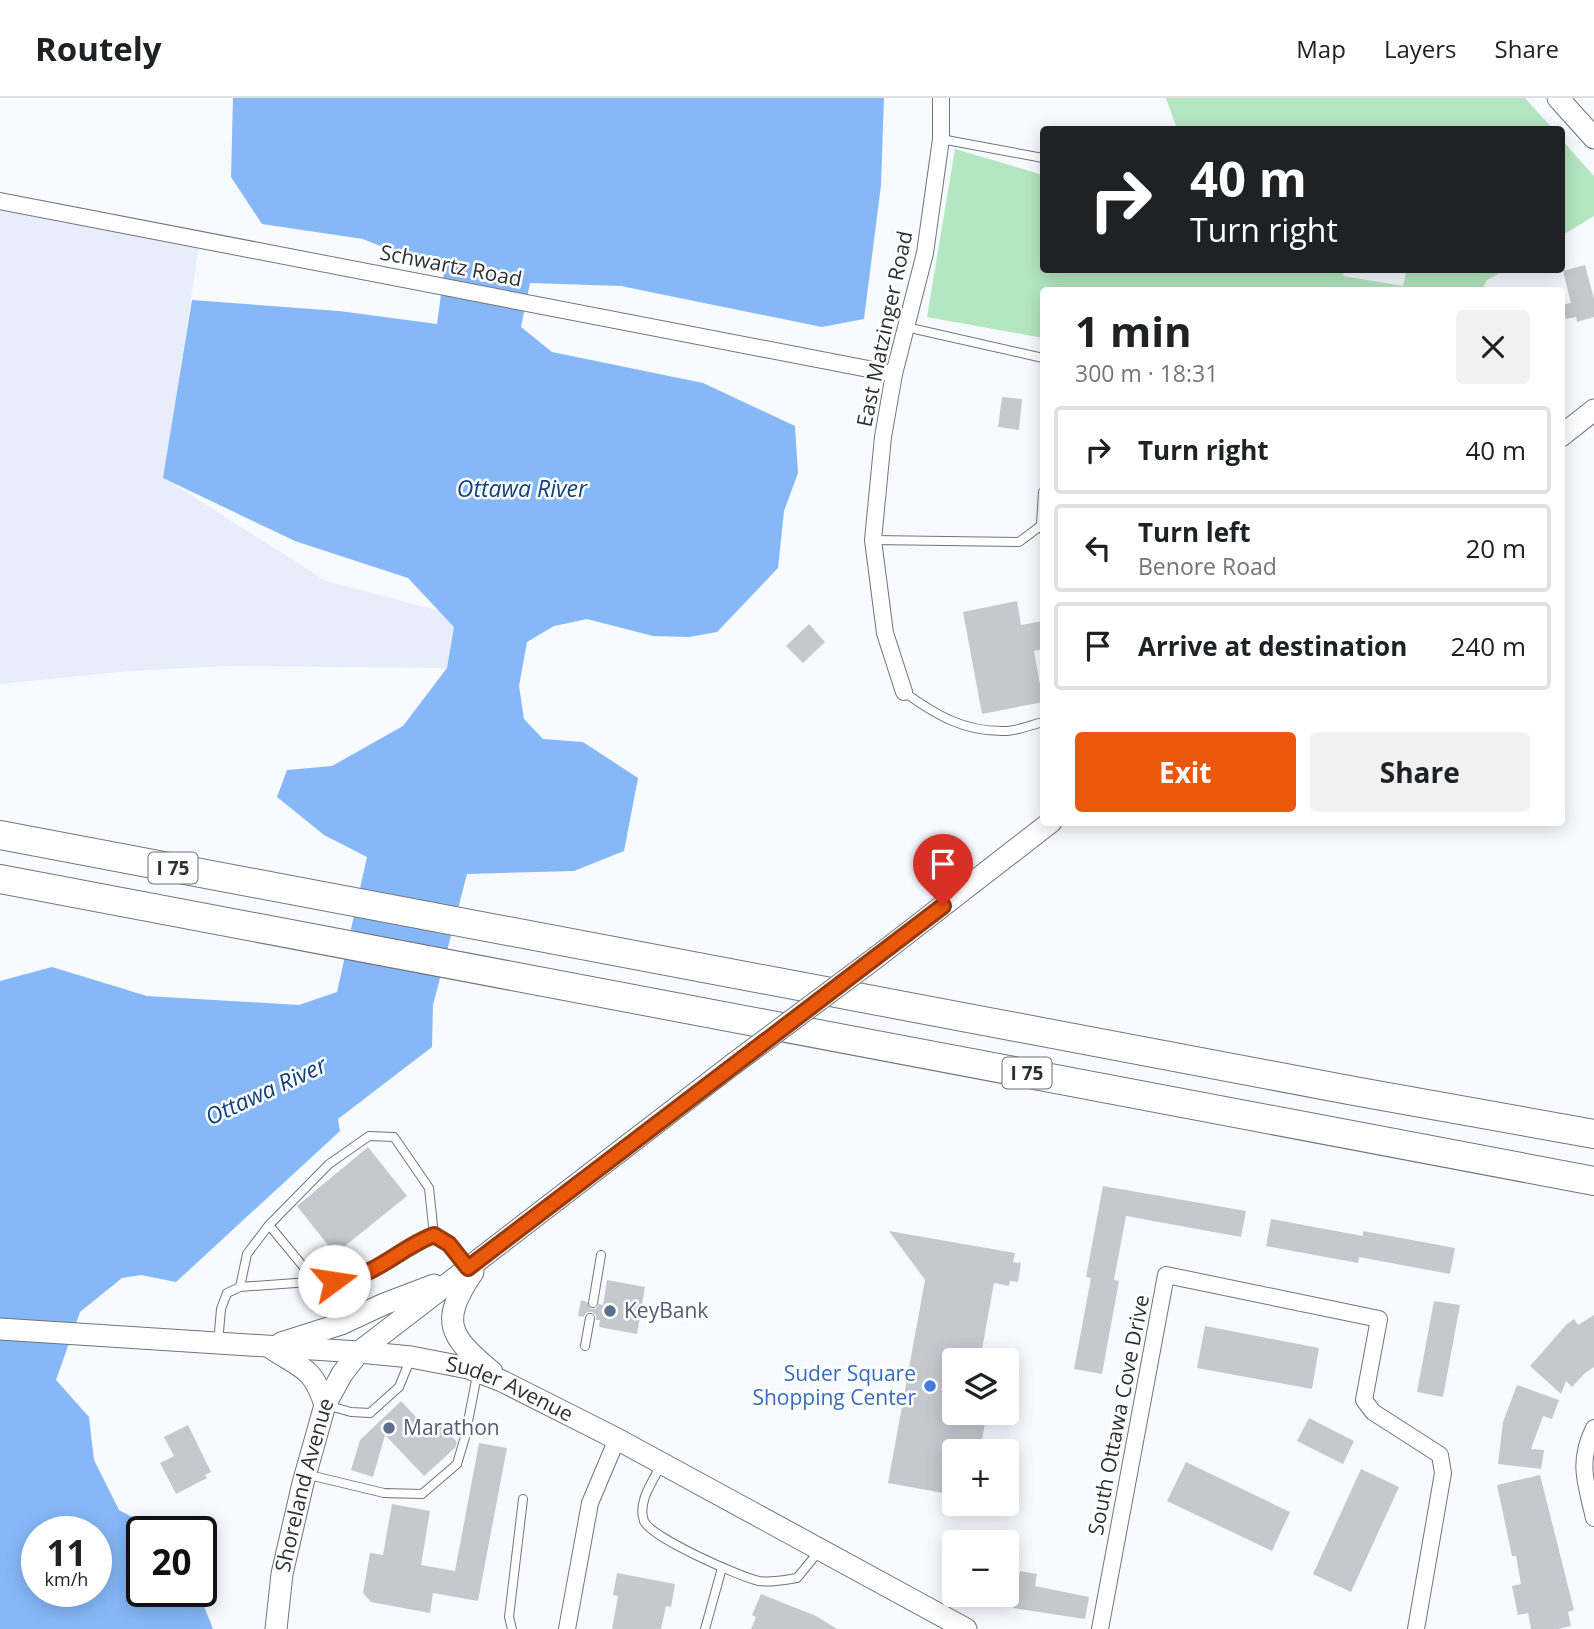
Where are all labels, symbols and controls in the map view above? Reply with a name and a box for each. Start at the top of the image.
text: Routely [35,26,162,71]
text: Map [1296,32,1346,65]
text: Layers [1384,32,1457,65]
text: Share [1495,32,1559,65]
text: 40 m [1190,145,1307,211]
icon: right [1075,154,1166,245]
text: Turn right [1190,208,1338,251]
street label: East Matzinger Road [850,228,918,429]
street label: Schwartz Road [378,238,524,292]
text: 1 min [1075,302,1192,359]
button: close [1456,310,1530,384]
text: 300 m · 18:31 [1075,357,1218,389]
icon: right [1079,431,1117,469]
text: Turn right [1138,432,1269,468]
text: 40 m [1465,432,1526,468]
water label: Ottawa River [457,472,588,504]
text: Turn left [1138,514,1250,550]
icon: left [1079,529,1117,567]
text: 20 m [1465,530,1526,566]
text: Benore Road [1138,550,1277,582]
icon: arrive [1079,627,1117,665]
text: Arrive at destination [1138,628,1407,664]
text: 240 m [1451,628,1526,664]
button: Exit [1075,732,1296,812]
button: Share [1310,732,1530,812]
pin [913,834,973,906]
icon: arrive [924,845,962,883]
road number: I 75 [148,852,198,884]
water label: Ottawa River [200,1048,332,1132]
road number: I 75 [1002,1057,1052,1088]
position arrow [297,1244,371,1318]
street label: South Ottawa Cove Drive [1081,1292,1155,1537]
place label: KeyBank [624,1296,708,1324]
marker: KeyBank [602,1303,618,1319]
map controls [942,1348,1019,1607]
button: layers [942,1348,1019,1425]
street label: Suder Avenue [444,1349,578,1428]
place label: Suder Square Shopping Center [752,1359,916,1411]
marker: Suder Square Shopping Center [922,1378,938,1394]
street label: Shoreland Avenue [268,1392,340,1575]
place label: Marathon [403,1413,500,1441]
marker: Marathon [381,1420,397,1436]
button: + [942,1439,1019,1516]
speed limit sign: 20 [126,1516,217,1607]
text: 11 [46,1529,87,1576]
button: − [942,1530,1019,1607]
text: km/h [45,1567,88,1591]

